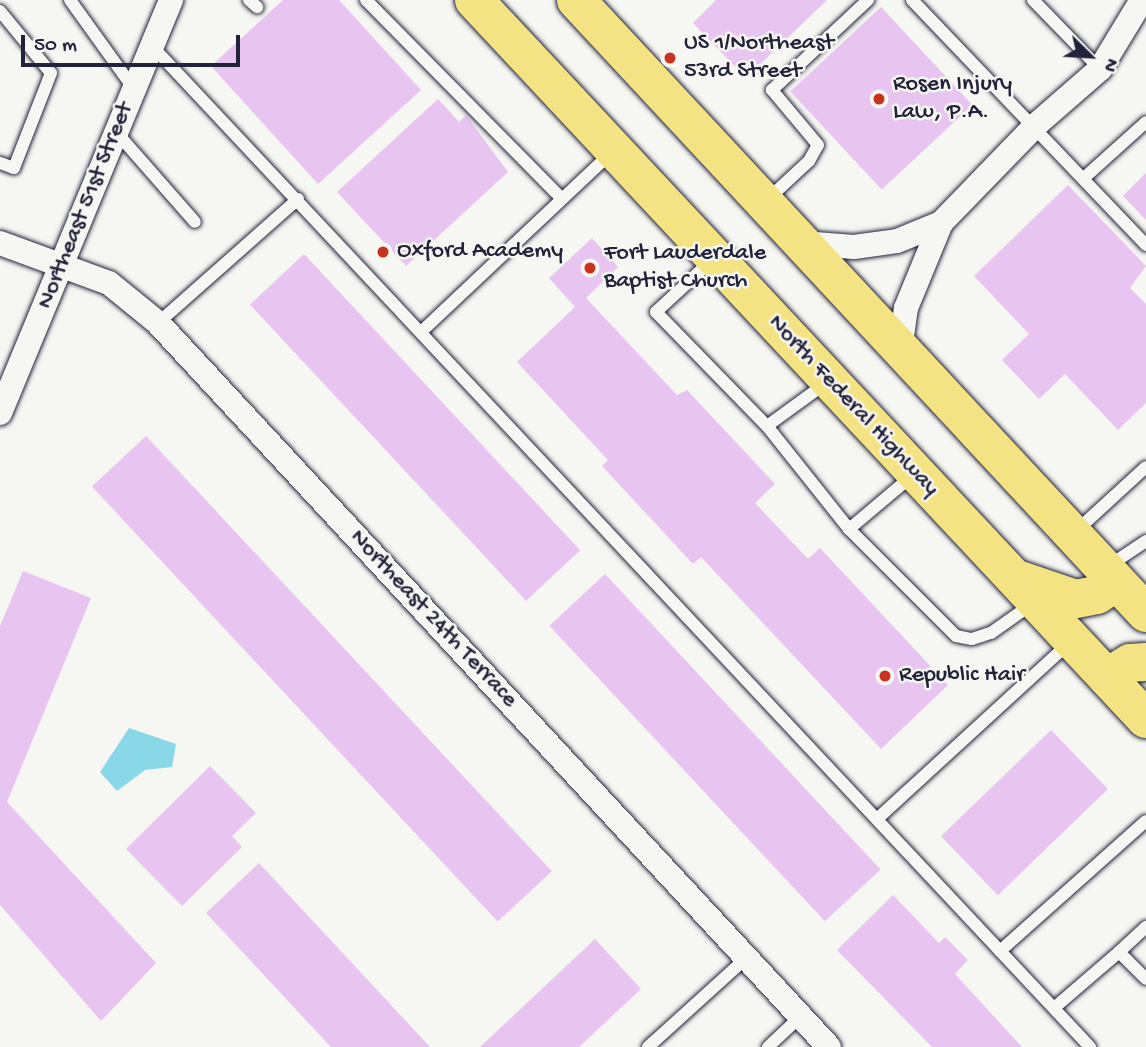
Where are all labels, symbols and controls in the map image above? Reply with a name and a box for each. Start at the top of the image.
scale bar [24,21,243,65]
north arrow [1055,21,1125,91]
place label: US 1/Northeast 53rd Street [684,30,834,86]
text: 50 m [34,34,77,59]
marker: US 1/Northeast 53rd Street [662,50,678,66]
text: N [1097,54,1123,75]
place label: Rosen Injury Law, P.A. [893,71,1012,127]
marker: Rosen Injury Law, P.A. [871,91,887,107]
street label: Northeast 51st Street [31,99,141,313]
place label: Oxford Academy [397,238,563,266]
place label: Fort Lauderdale Baptist Church [604,240,766,296]
marker: Oxford Academy [375,244,391,260]
marker: Fort Lauderdale Baptist Church [582,260,598,276]
street label: North Federal Highway [761,309,945,503]
street label: Northeast 24th Terrace [343,524,523,714]
place label: Republic Hair [899,662,1025,690]
marker: Republic Hair [877,668,893,684]

